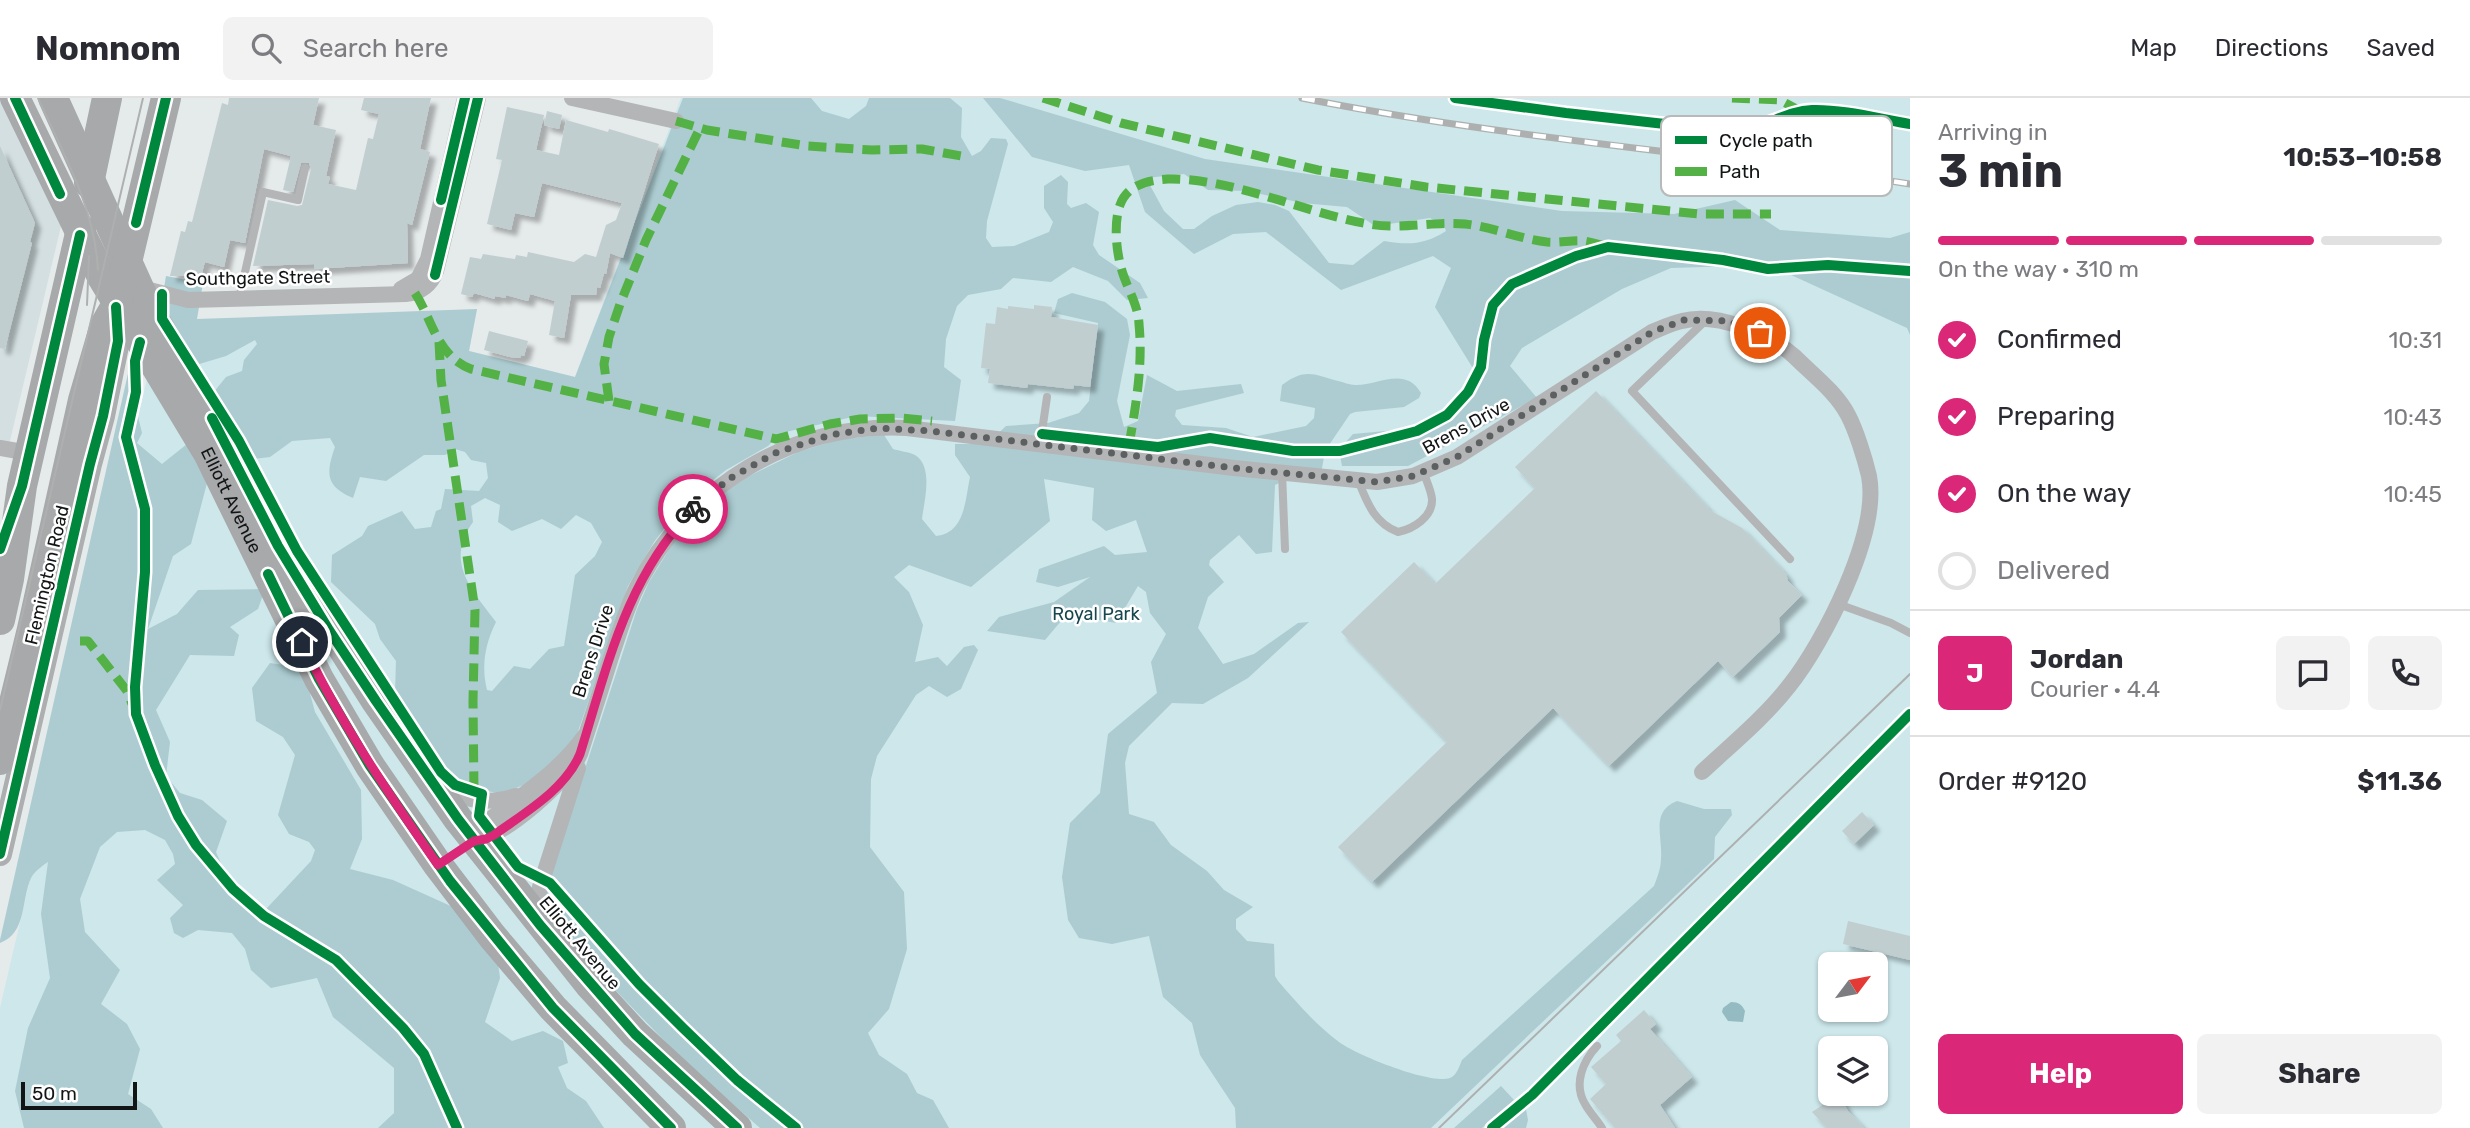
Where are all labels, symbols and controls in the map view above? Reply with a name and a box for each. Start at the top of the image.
search box [223,17,713,80]
text: Nomnom [35,29,181,68]
icon: search [247,29,285,67]
text: Search here [303,33,449,64]
text: Map [2130,34,2177,62]
text: Directions [2215,34,2328,62]
text: Saved [2366,34,2435,62]
legend [1661,116,1892,196]
text: Arriving in [1938,118,2048,146]
text: Cycle path [1719,129,1813,152]
text: 10:53–10:58 [2283,142,2442,173]
text: 3 min [1938,144,2063,199]
text: Path [1719,160,1760,183]
text: On the way · 310 m [1938,255,2139,283]
street label: Southgate Street [186,266,330,290]
pin [1730,303,1790,363]
icon: bag [1741,314,1779,352]
icon: check [1938,321,1976,359]
text: Confirmed [1997,324,2122,355]
text: 10:31 [2388,326,2442,354]
street label: Brens Drive [1418,393,1514,459]
icon: check [1938,398,1976,436]
text: Preparing [1997,401,2115,432]
text: 10:43 [2384,403,2442,431]
street label: Elliott Avenue [196,443,266,557]
courier [658,474,728,544]
icon: check [1938,475,1976,513]
text: On the way [1997,478,2131,509]
text: 10:45 [2384,480,2442,508]
icon: bike [674,490,712,528]
street label: Flemington Road [20,503,74,647]
text: Delivered [1997,555,2110,586]
street label: Brens Drive [568,602,618,700]
park label: Royal Park [1052,603,1140,625]
pin [272,612,332,672]
icon: home [283,623,321,661]
button: chat [2276,636,2350,710]
button: phone [2368,636,2442,710]
text: Jordan [2030,644,2123,675]
text: J [1966,658,1984,689]
text: Courier · 4.4 [2030,675,2160,703]
text: Order #9120 [1938,766,2087,797]
text: $11.36 [2357,766,2442,797]
street label: Elliott Avenue [535,892,625,994]
north arrow [1818,952,1888,1022]
map controls [1818,952,1888,1106]
button: Help [1938,1034,2183,1114]
button: Share [2197,1034,2442,1114]
button: layers [1818,1036,1888,1106]
scale bar [21,1079,136,1111]
text: 50 m [32,1082,77,1105]

